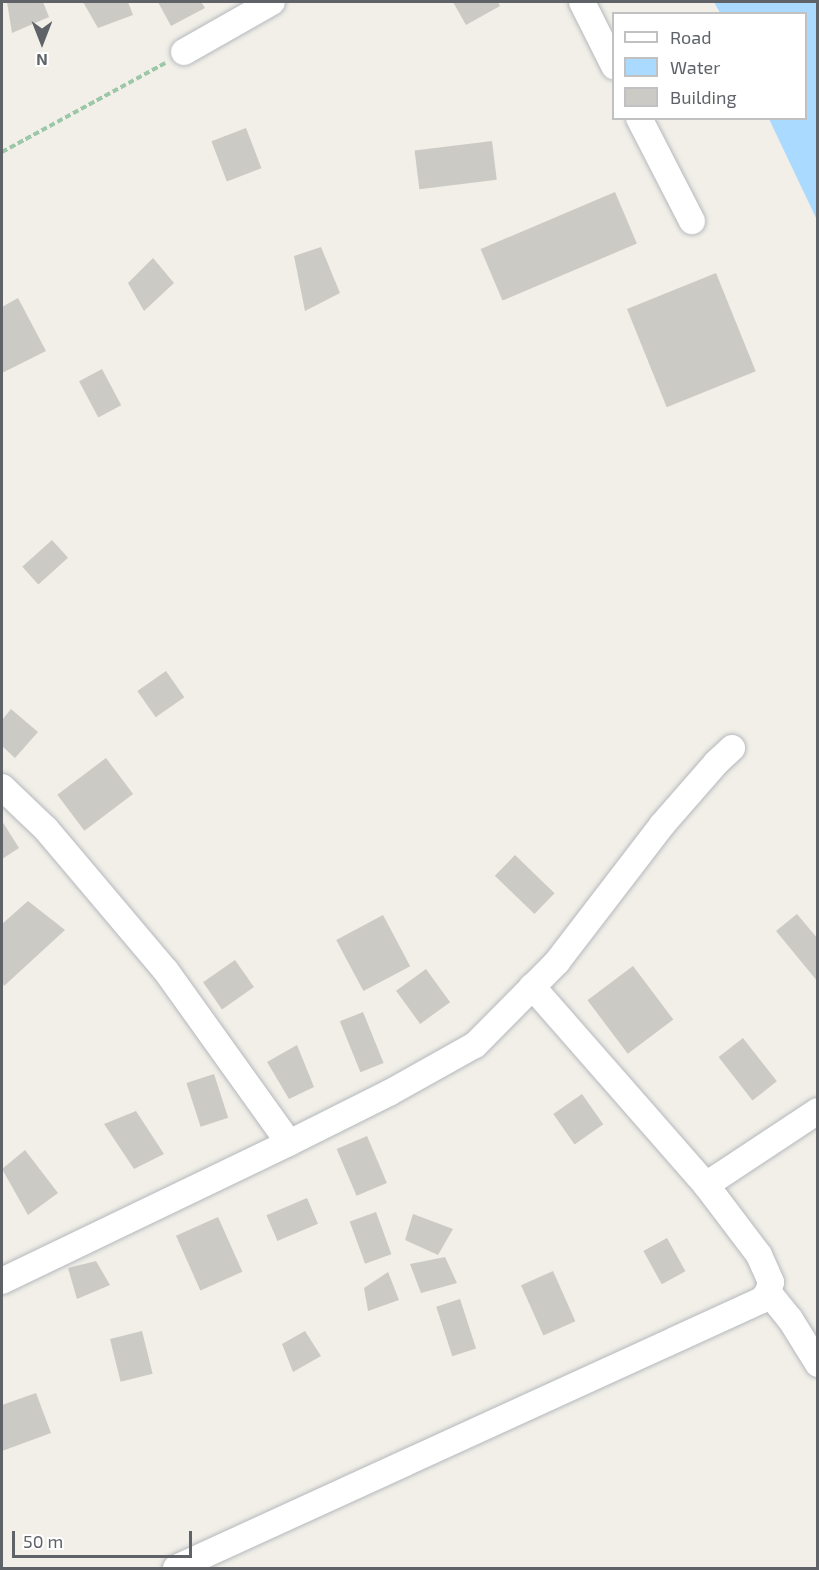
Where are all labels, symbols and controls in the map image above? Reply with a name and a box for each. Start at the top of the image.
north arrow [12,12,72,72]
legend [612,12,807,120]
text: Road [670,26,711,48]
text: N [36,51,48,70]
text: Water [670,56,720,78]
text: Building [670,86,737,108]
scale bar [15,1519,195,1557]
text: 50 m [23,1530,63,1552]

